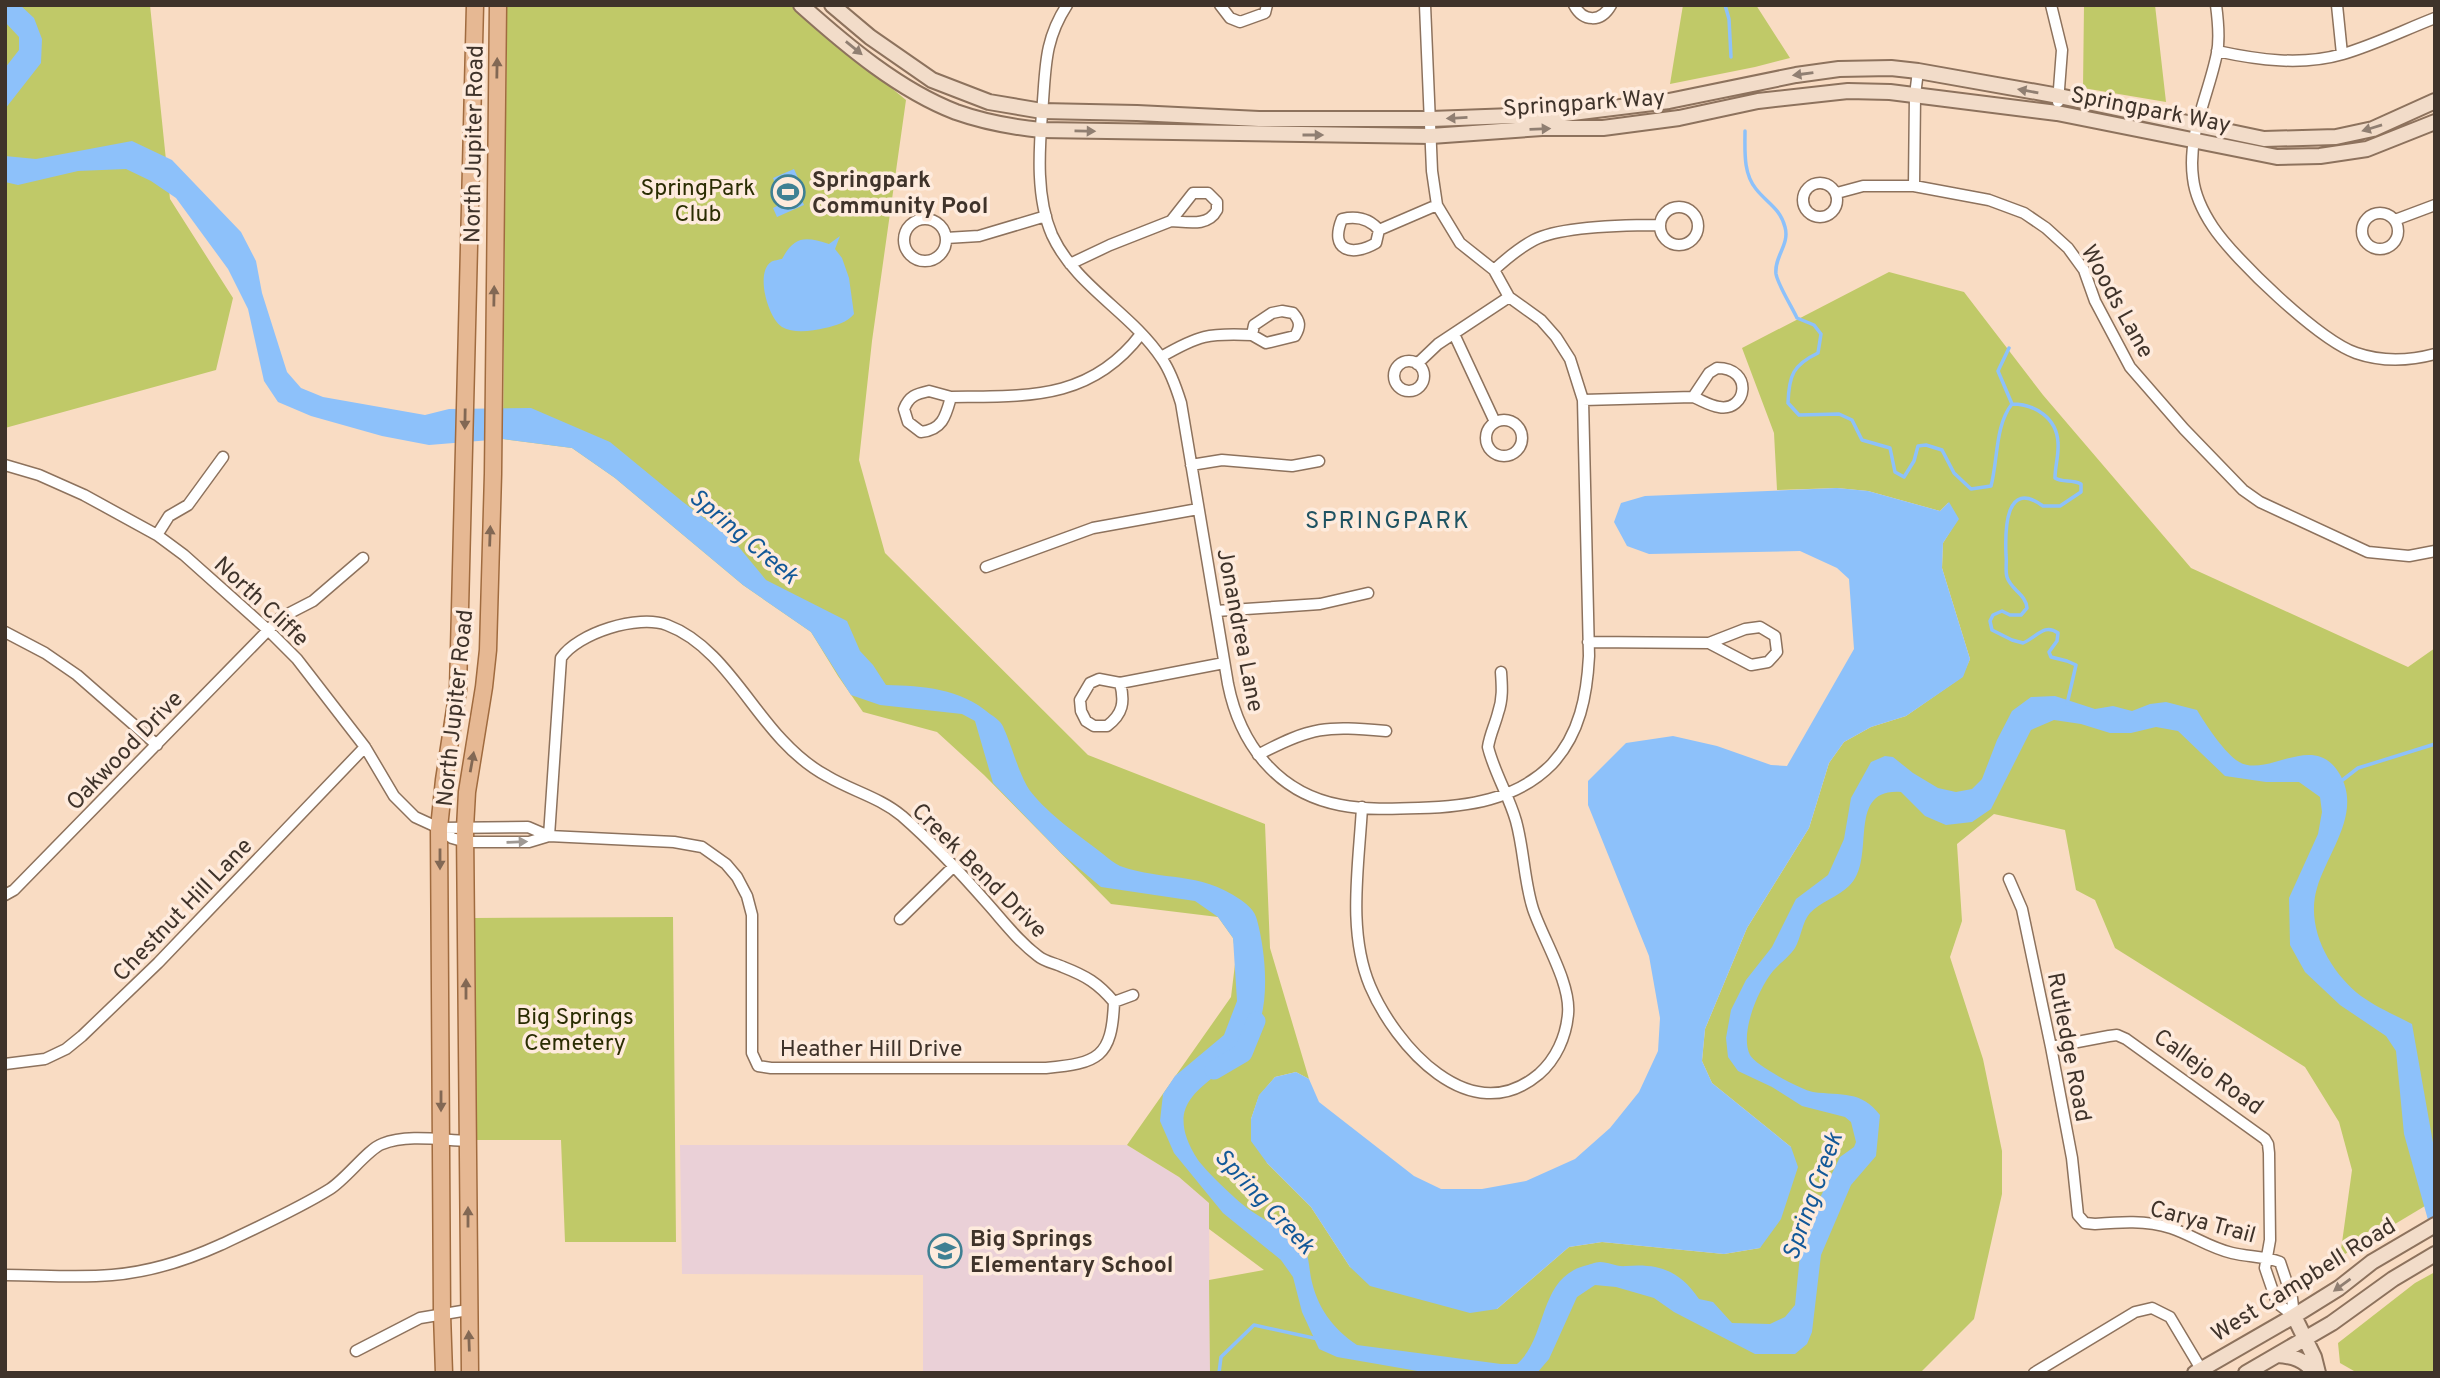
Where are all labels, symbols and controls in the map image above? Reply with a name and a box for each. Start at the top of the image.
one-way arrow [845,41,863,56]
street label: North Jupiter Road [459,45,492,243]
one-way arrow [491,57,503,79]
one-way arrow [1792,69,1814,80]
street label: Springpark Way [2068,82,2233,141]
street label: Springpark Way [1502,84,1666,125]
one-way arrow [2017,85,2039,96]
one-way arrow [1446,113,1468,124]
one-way arrow [1529,123,1551,134]
one-way arrow [2361,124,2382,134]
one-way arrow [1075,126,1097,137]
one-way arrow [1302,129,1324,141]
place label: Springpark Community Pool [812,167,988,222]
sports icon: Springpark Community Pool [769,173,807,211]
park label: SpringPark Club [640,175,756,230]
street label: Woods Lane [2073,240,2159,364]
one-way arrow [488,284,500,306]
one-way arrow [459,408,471,430]
water label: Spring Creek [682,483,804,593]
district label: SPRINGPARK [1305,507,1471,537]
one-way arrow [485,525,496,547]
street label: Jonandrea Lane [1208,546,1269,715]
street label: North Cliffe [207,551,314,654]
street label: North Jupiter Road [432,608,481,808]
street label: Oakwood Drive [61,686,190,818]
one-way arrow [467,751,478,773]
street label: Creek Bend Drive [904,798,1052,946]
street label: Chestnut Hill Lane [108,833,260,989]
one-way arrow [506,837,528,848]
one-way arrow [434,849,446,871]
street label: Rutledge Road [2039,970,2096,1125]
one-way arrow [461,978,472,1000]
park label: Big Springs Cemetery [516,1004,634,1059]
street label: Callejo Road [2147,1023,2268,1123]
street label: Heather Hill Drive [780,1036,962,1065]
one-way arrow [435,1091,447,1113]
water label: Spring Creek [1777,1128,1851,1265]
water label: Spring Creek [1207,1143,1321,1262]
street label: Carya Trail [2146,1195,2259,1251]
one-way arrow [462,1206,474,1228]
street label: West Campbell Road [2207,1213,2402,1350]
place label: Big Springs Elementary School [970,1226,1174,1281]
school or university icon: Big Springs Elementary School [926,1232,964,1270]
one-way arrow [2333,1277,2351,1291]
one-way arrow [464,1330,475,1352]

